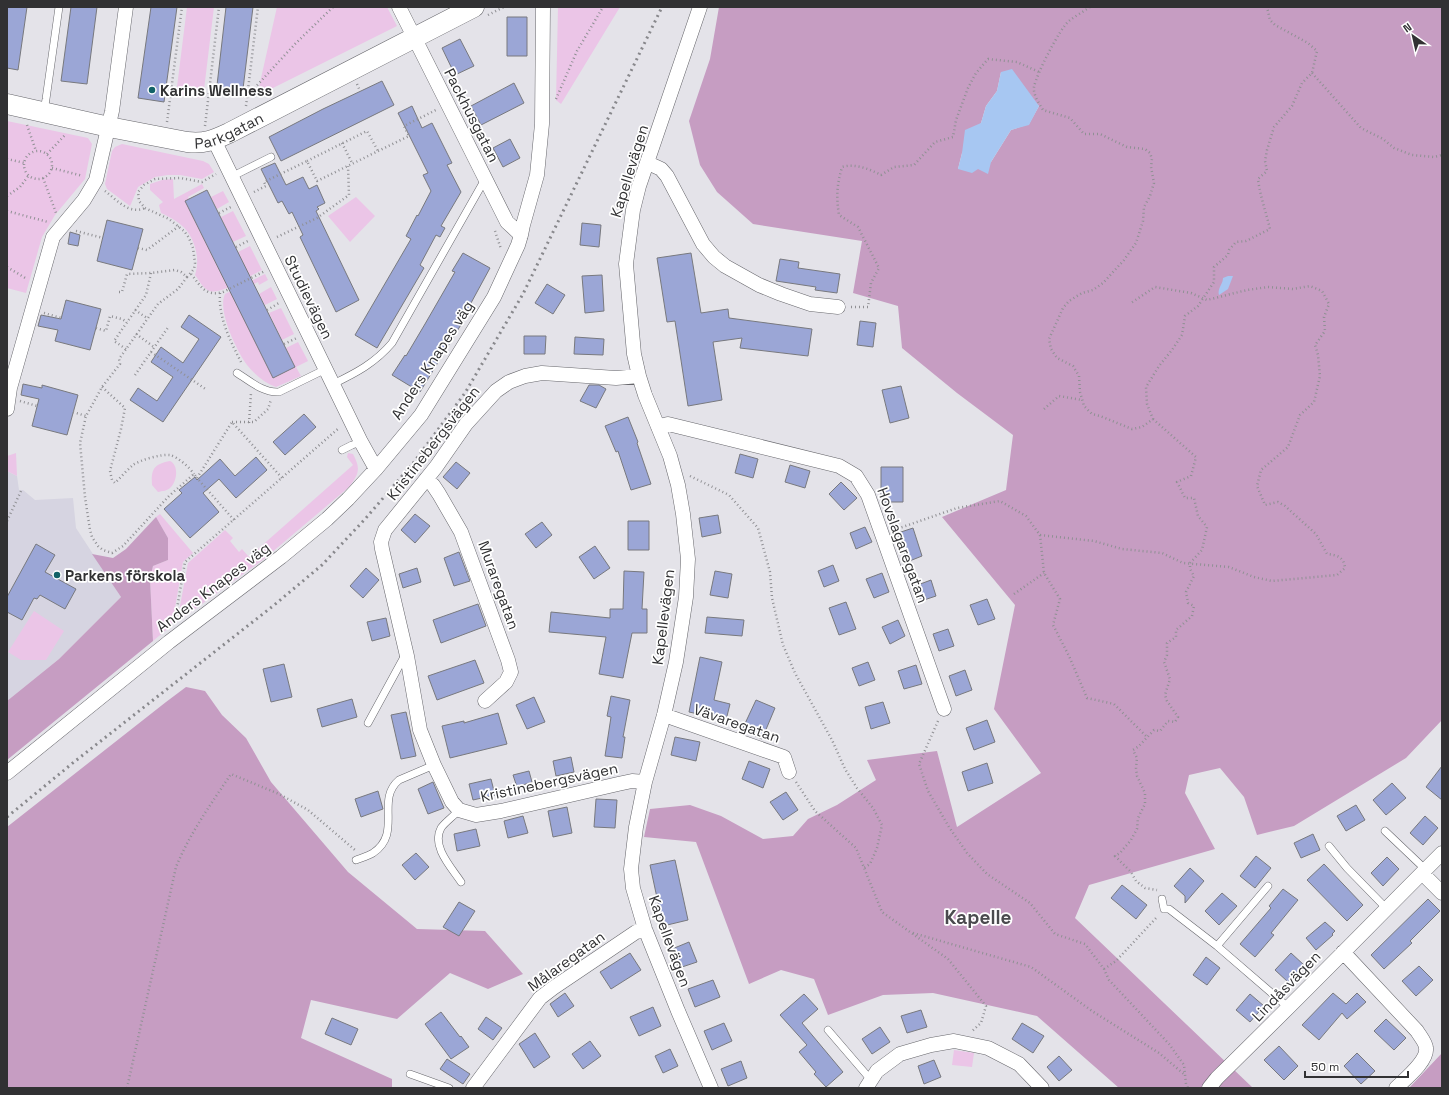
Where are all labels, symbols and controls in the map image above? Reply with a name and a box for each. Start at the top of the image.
north arrow [1393,16,1433,56]
text: N [1400,20,1414,36]
street label: Packhusgatan [440,65,504,165]
place label: Karins Wellness [160,81,273,100]
marker: Karins Wellness [147,85,157,95]
street label: Parkgatan [194,108,266,152]
street label: Kapellevägen [606,122,652,220]
street label: Studievägen [280,252,338,342]
street label: Anders Knapes väg [387,297,477,423]
street label: Kristinebergsvägen [382,382,484,504]
street label: Hovslagaregatan [873,485,933,605]
street label: Anders Knapes väg [152,538,274,636]
street label: Muraregatan [474,538,524,632]
place label: Parkens förskola [65,566,185,585]
street label: Kapellevägen [648,568,678,666]
marker: Parkens förskola [52,570,62,580]
street label: Vävaregatan [691,699,783,747]
street label: Kristinebergsvägen [479,758,619,806]
street label: Kapellevägen [645,893,695,989]
district label: Kapelle [944,905,1012,930]
street label: Målaregatan [524,927,608,995]
street label: Lindåsvägen [1248,947,1324,1025]
scale bar [1305,1053,1408,1079]
text: 50 m [1311,1059,1339,1075]

